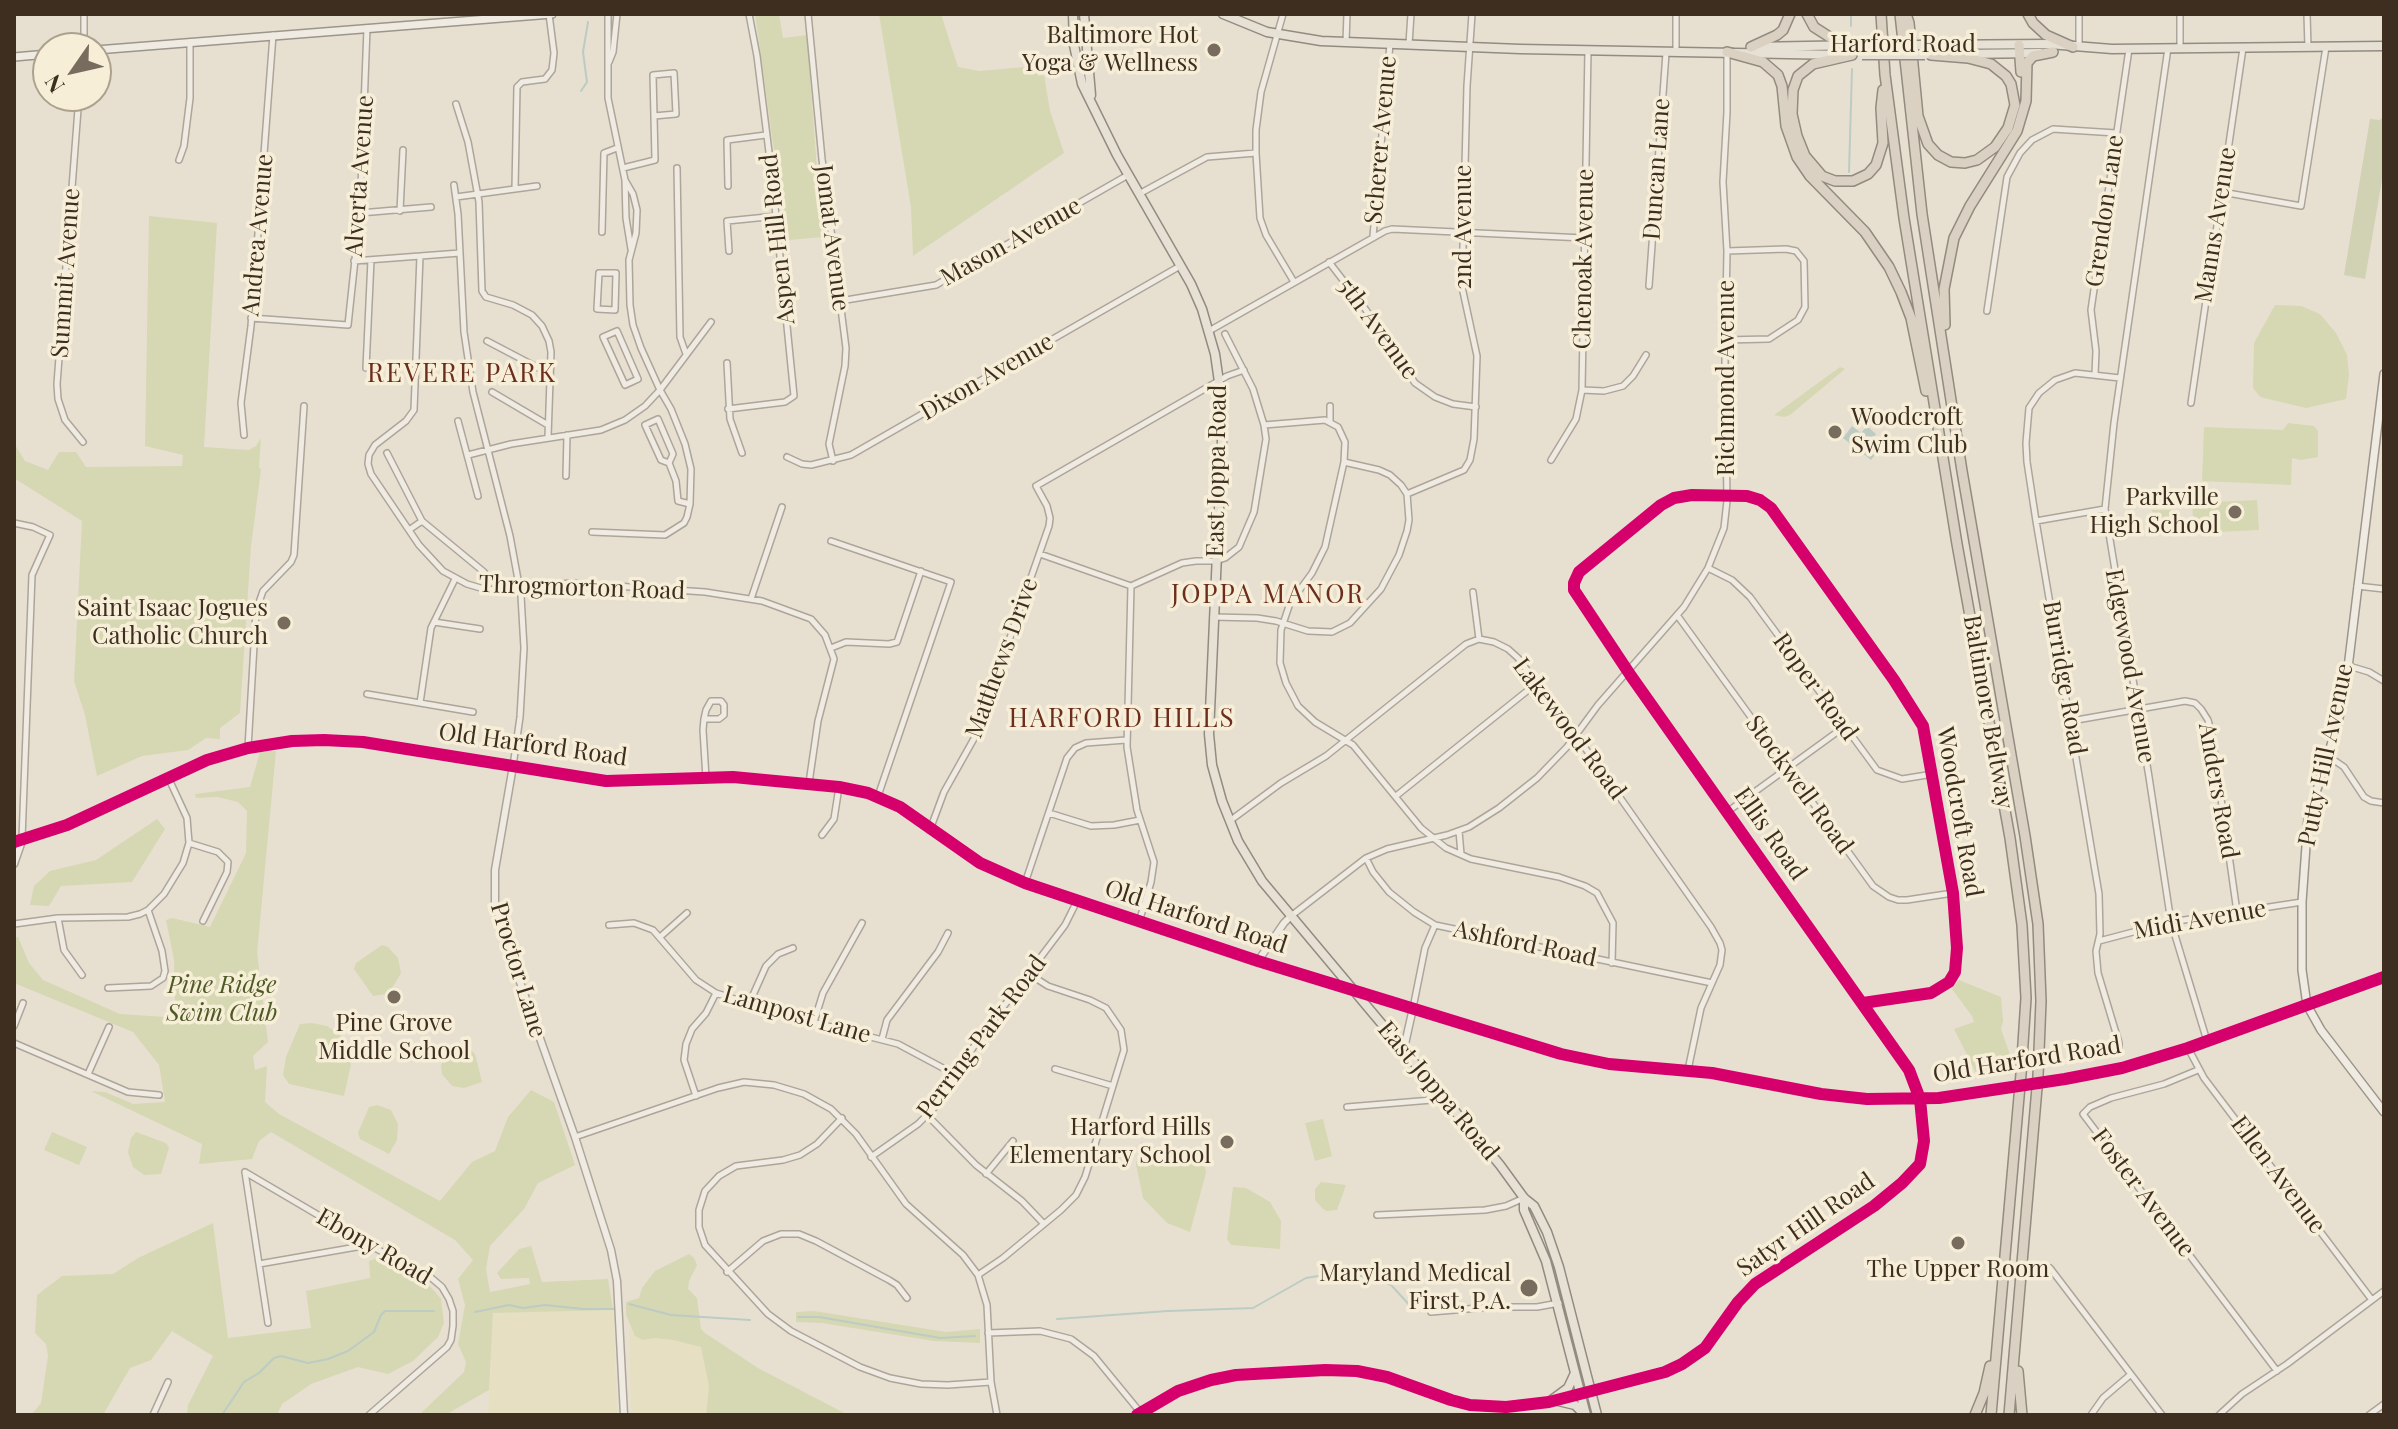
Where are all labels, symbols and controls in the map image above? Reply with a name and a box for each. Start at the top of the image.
place label: Baltimore Hot Yoga & Wellness [1022,22,1198,78]
street label: Harford Road [1830,31,1976,59]
north arrow [32,32,112,112]
marker: Baltimore Hot Yoga & Wellness [1205,41,1223,59]
street label: Scherer Avenue [1359,55,1403,225]
text: N [37,69,71,99]
street label: Alverta Avenue [340,94,380,258]
street label: Duncan Lane [1638,97,1676,241]
street label: Grendon Lane [2080,133,2130,289]
street label: Manns Avenue [2189,145,2243,305]
street label: Aspen Hill Road [755,152,801,326]
street label: Andrea Avenue [237,153,279,317]
street label: Jomat Avenue [809,163,855,313]
street label: 2nd Avenue [1450,165,1478,289]
street label: Chenoak Avenue [1568,168,1600,350]
street label: Summit Avenue [46,187,86,359]
street label: Mason Avenue [936,192,1086,292]
street label: 5th Avenue [1332,273,1424,385]
street label: Richmond Avenue [1713,280,1741,476]
street label: Dixon Avenue [915,327,1059,427]
district label: REVERE PARK [367,358,557,390]
street label: East Joppa Road [1201,384,1233,558]
place label: Woodcroft Swim Club [1851,404,1968,460]
marker: Woodcroft Swim Club [1826,423,1844,441]
place label: Parkville High School [2089,484,2219,540]
marker: Parkville High School [2226,503,2244,521]
street label: Edgewood Avenue [2099,567,2161,765]
street label: Throgmorton Road [478,570,686,606]
street label: Matthews Drive [960,574,1044,742]
district label: JOPPA MANOR [1171,579,1365,611]
place label: Saint Isaac Jogues Catholic Church [77,595,268,651]
street label: Burridge Road [2036,598,2092,758]
street label: Baltimore Beltway [1957,613,2019,811]
marker: Saint Isaac Jogues Catholic Church [275,614,293,632]
street label: Roper Road [1766,628,1864,746]
street label: Lakewood Road [1506,653,1632,805]
street label: Putty Hill Avenue [2293,661,2359,849]
district label: HARFORD HILLS [1008,703,1236,735]
street label: Stockwell Road [1739,710,1859,860]
street label: Old Harford Road [437,718,629,772]
street label: Anders Road [2192,721,2244,861]
street label: Woodcroft Road [1930,725,1988,899]
street label: Ellis Road [1728,782,1812,886]
street label: Old Harford Road [1101,874,1291,960]
street label: Midi Avenue [2131,894,2269,946]
street label: Proctor Lane [484,899,552,1041]
street label: Ashford Road [1451,915,1599,973]
street label: Perring Park Road [911,950,1053,1124]
park label: Pine Ridge Swim Club [167,972,277,1028]
street label: Lampost Lane [720,980,874,1050]
marker: Pine Grove Middle School [385,988,403,1006]
place label: Pine Grove Middle School [318,1010,470,1066]
street label: East Joppa Road [1371,1016,1505,1166]
street label: Old Harford Road [1931,1031,2123,1089]
street label: Ellen Avenue [2224,1111,2332,1239]
place label: Harford Hills Elementary School [1009,1114,1211,1170]
street label: Foster Avenue [2085,1123,2201,1263]
marker: Harford Hills Elementary School [1218,1133,1236,1151]
street label: Satyr Hill Road [1732,1167,1880,1283]
street label: Ebony Road [311,1203,437,1291]
marker: The Upper Room [1949,1234,1967,1252]
place label: The Upper Room [1867,1256,2049,1284]
place label: Maryland Medical First, P.A. [1319,1260,1511,1316]
marker: Maryland Medical First, P.A. [1518,1277,1540,1299]

